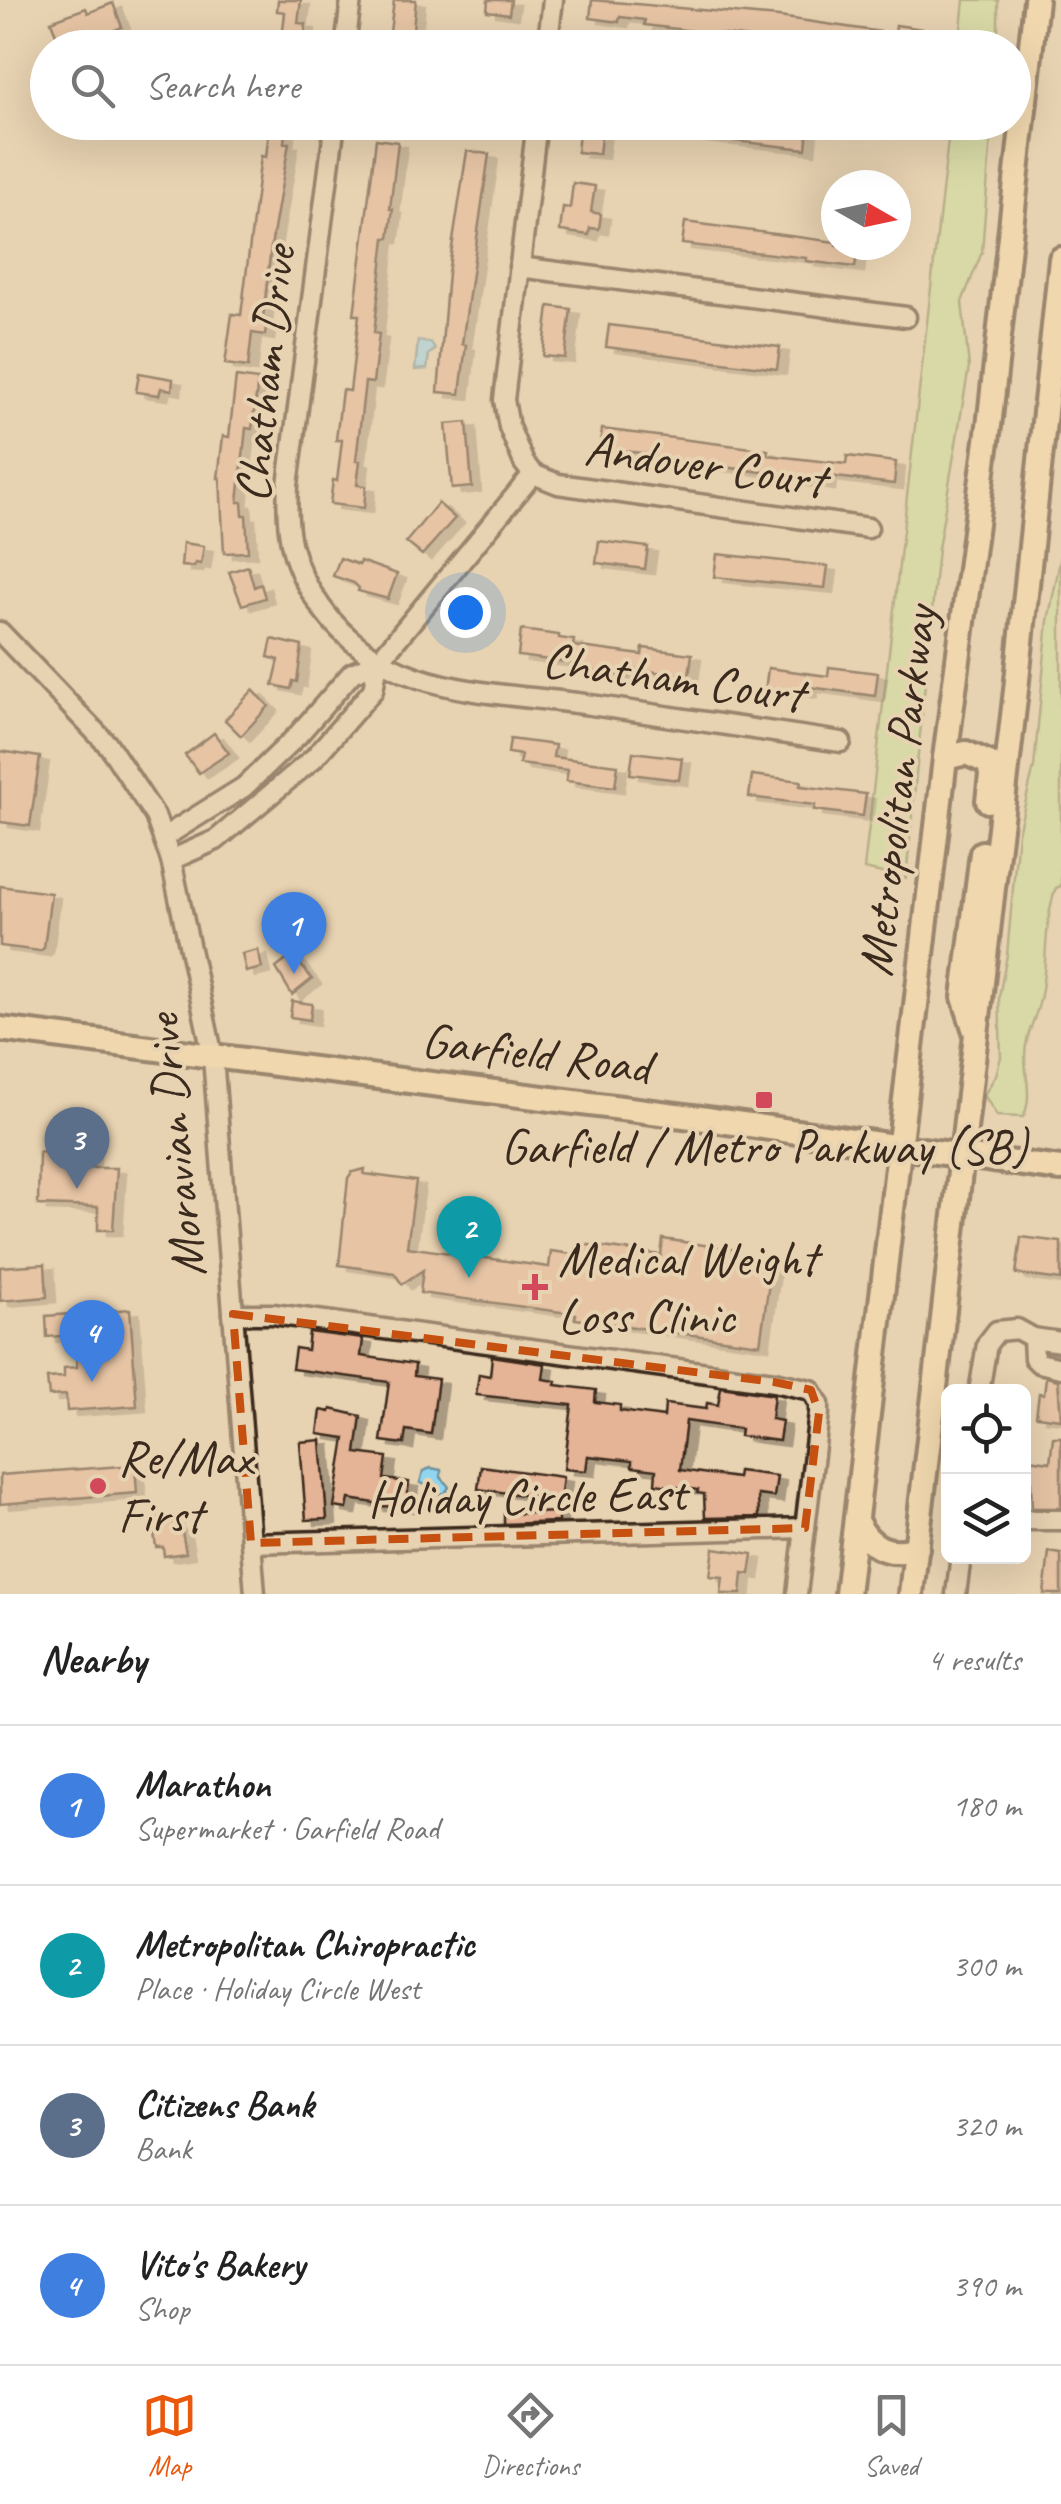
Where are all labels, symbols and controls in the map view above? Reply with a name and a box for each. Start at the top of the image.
search box [30,30,1031,140]
icon: search [65,58,120,113]
text: Search here [145,62,300,109]
north arrow [821,170,911,260]
street label: Chatham Drive [220,239,310,505]
street label: Andover Court [581,416,835,513]
your location [440,587,491,638]
street label: Metropolitan Parkway [843,599,951,979]
street label: Chatham Court [539,628,814,727]
pin: 1 [262,892,326,974]
street label: Garfield Road [418,1008,661,1099]
street label: Moravian Drive [130,1009,220,1280]
marker: Garfield / Metro Parkway (SB) [753,1089,775,1111]
pin: 3 [44,1106,110,1189]
place label: Garfield / Metro Parkway (SB) [501,1115,1030,1178]
pin: 2 [436,1196,502,1278]
place label: Medical Weight Loss Clinic [558,1227,823,1348]
marker: Medical Weight Loss Clinic [522,1274,548,1300]
pin: 4 [59,1300,124,1382]
map controls [941,1384,1031,1564]
button: locate [941,1384,1031,1474]
place label: Re/Max First [118,1426,256,1547]
street label: Holiday Circle East [367,1462,691,1530]
button: layers [941,1474,1031,1564]
marker: Re/Max First [87,1475,109,1497]
text: Nearby [40,1633,146,1686]
text: 4 results [927,1639,1021,1680]
text: Marathon [135,1761,270,1808]
text: 1 [65,1785,80,1826]
text: 180 m [952,1785,1021,1826]
text: Supermarket · Garfield Road [135,1808,439,1849]
text: Metropolitan Chiropractic [135,1921,475,1968]
text: 2 [65,1945,80,1986]
text: 300 m [952,1945,1021,1986]
text: Place · Holiday Circle West [135,1968,420,2009]
text: Citizens Bank [135,2081,314,2128]
text: 3 [65,2105,80,2146]
text: 320 m [952,2105,1021,2146]
text: Bank [135,2128,192,2169]
text: Vito's Bakery [135,2241,305,2288]
text: 4 [65,2265,80,2306]
text: 390 m [952,2265,1021,2306]
text: Shop [135,2288,189,2329]
tab: Map [142,2388,197,2483]
tab: Directions [482,2388,579,2483]
tab: Saved [864,2388,919,2483]

